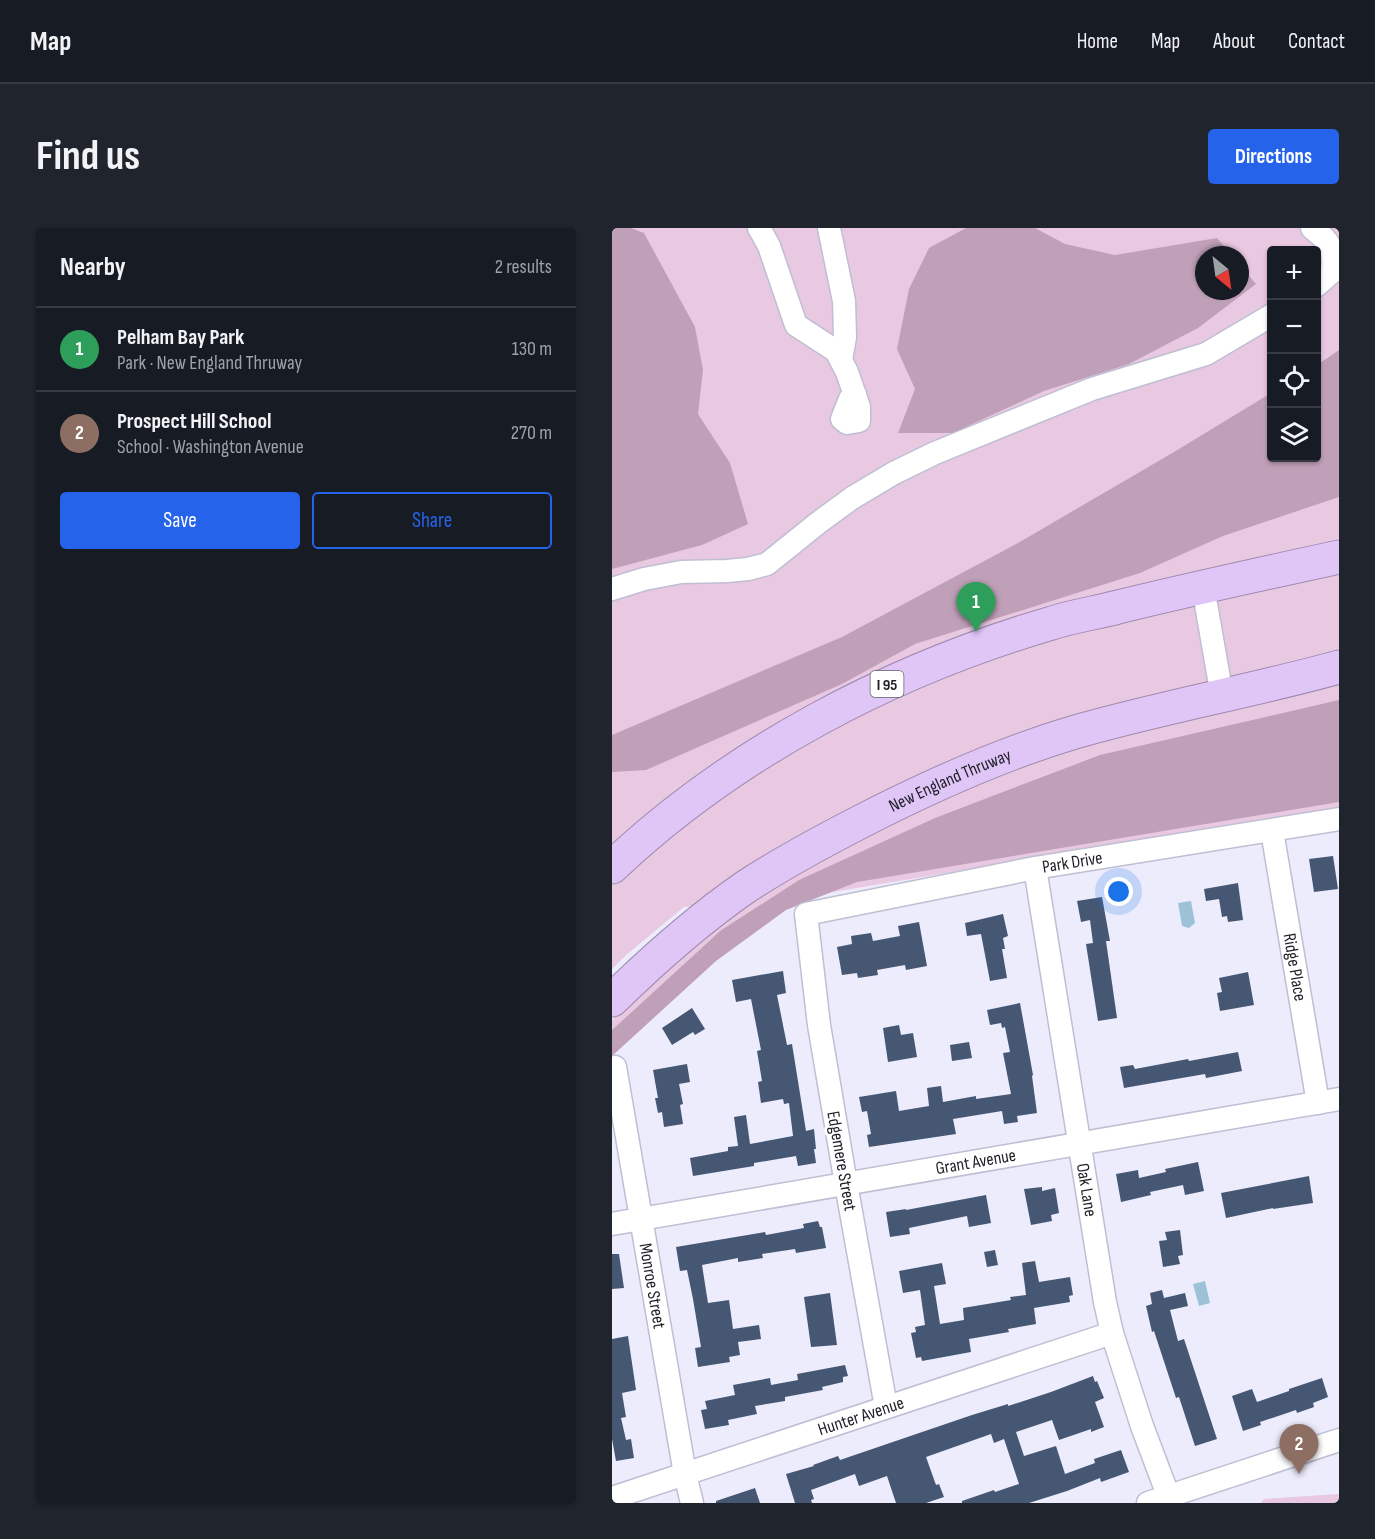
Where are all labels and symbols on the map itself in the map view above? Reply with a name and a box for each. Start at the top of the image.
north arrow [1195,246,1249,300]
pin: 1 [956,582,996,632]
road number: I 95 [870,671,904,697]
street label: New England Thruway [885,745,1014,817]
street label: Park Drive [1041,847,1104,878]
your location [1104,877,1133,906]
street label: Ridge Place [1278,932,1311,1003]
street label: Edgemere Street [822,1110,861,1213]
street label: Grant Avenue [934,1145,1018,1179]
street label: Oak Lane [1072,1162,1101,1218]
street label: Monroe Street [634,1241,670,1331]
street label: Hunter Avenue [815,1392,907,1440]
pin: 2 [1280,1424,1318,1474]

